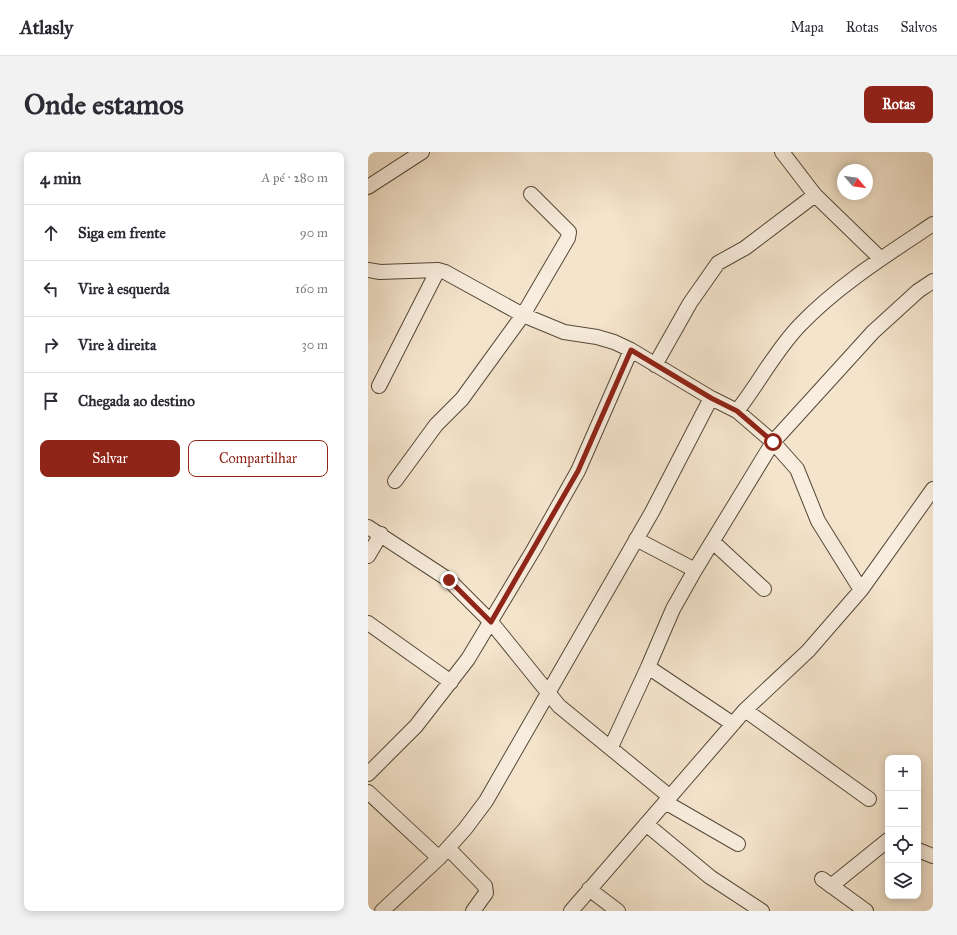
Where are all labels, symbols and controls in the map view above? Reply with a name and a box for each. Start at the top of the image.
text: Atlasly [20,16,73,39]
text: Mapa [790,19,824,36]
text: Rotas [846,19,879,36]
text: Salvos [901,19,937,36]
button: Rotas [864,86,933,123]
text: Onde estamos [24,87,184,122]
north arrow [837,164,873,200]
text: 4 min [40,168,81,189]
text: A pé · 280 m [261,170,328,186]
icon: ahead [40,222,62,244]
text: Siga em frente [78,224,166,242]
text: 90 m [300,225,328,241]
icon: left [40,278,62,300]
text: Vire à esquerda [78,280,170,298]
text: 160 m [295,281,328,297]
icon: right [40,334,62,356]
text: Vire à direita [78,336,156,354]
text: 30 m [302,337,328,353]
icon: arrive [40,390,62,412]
text: Chegada ao destino [78,392,195,410]
route start [764,433,782,451]
button: Salvar [40,440,180,477]
button: Compartilhar [188,440,328,477]
route end [440,571,458,589]
map controls [885,755,921,899]
button: + [885,755,921,791]
button: − [885,791,921,827]
button: locate [885,827,921,863]
button: layers [885,863,921,899]

